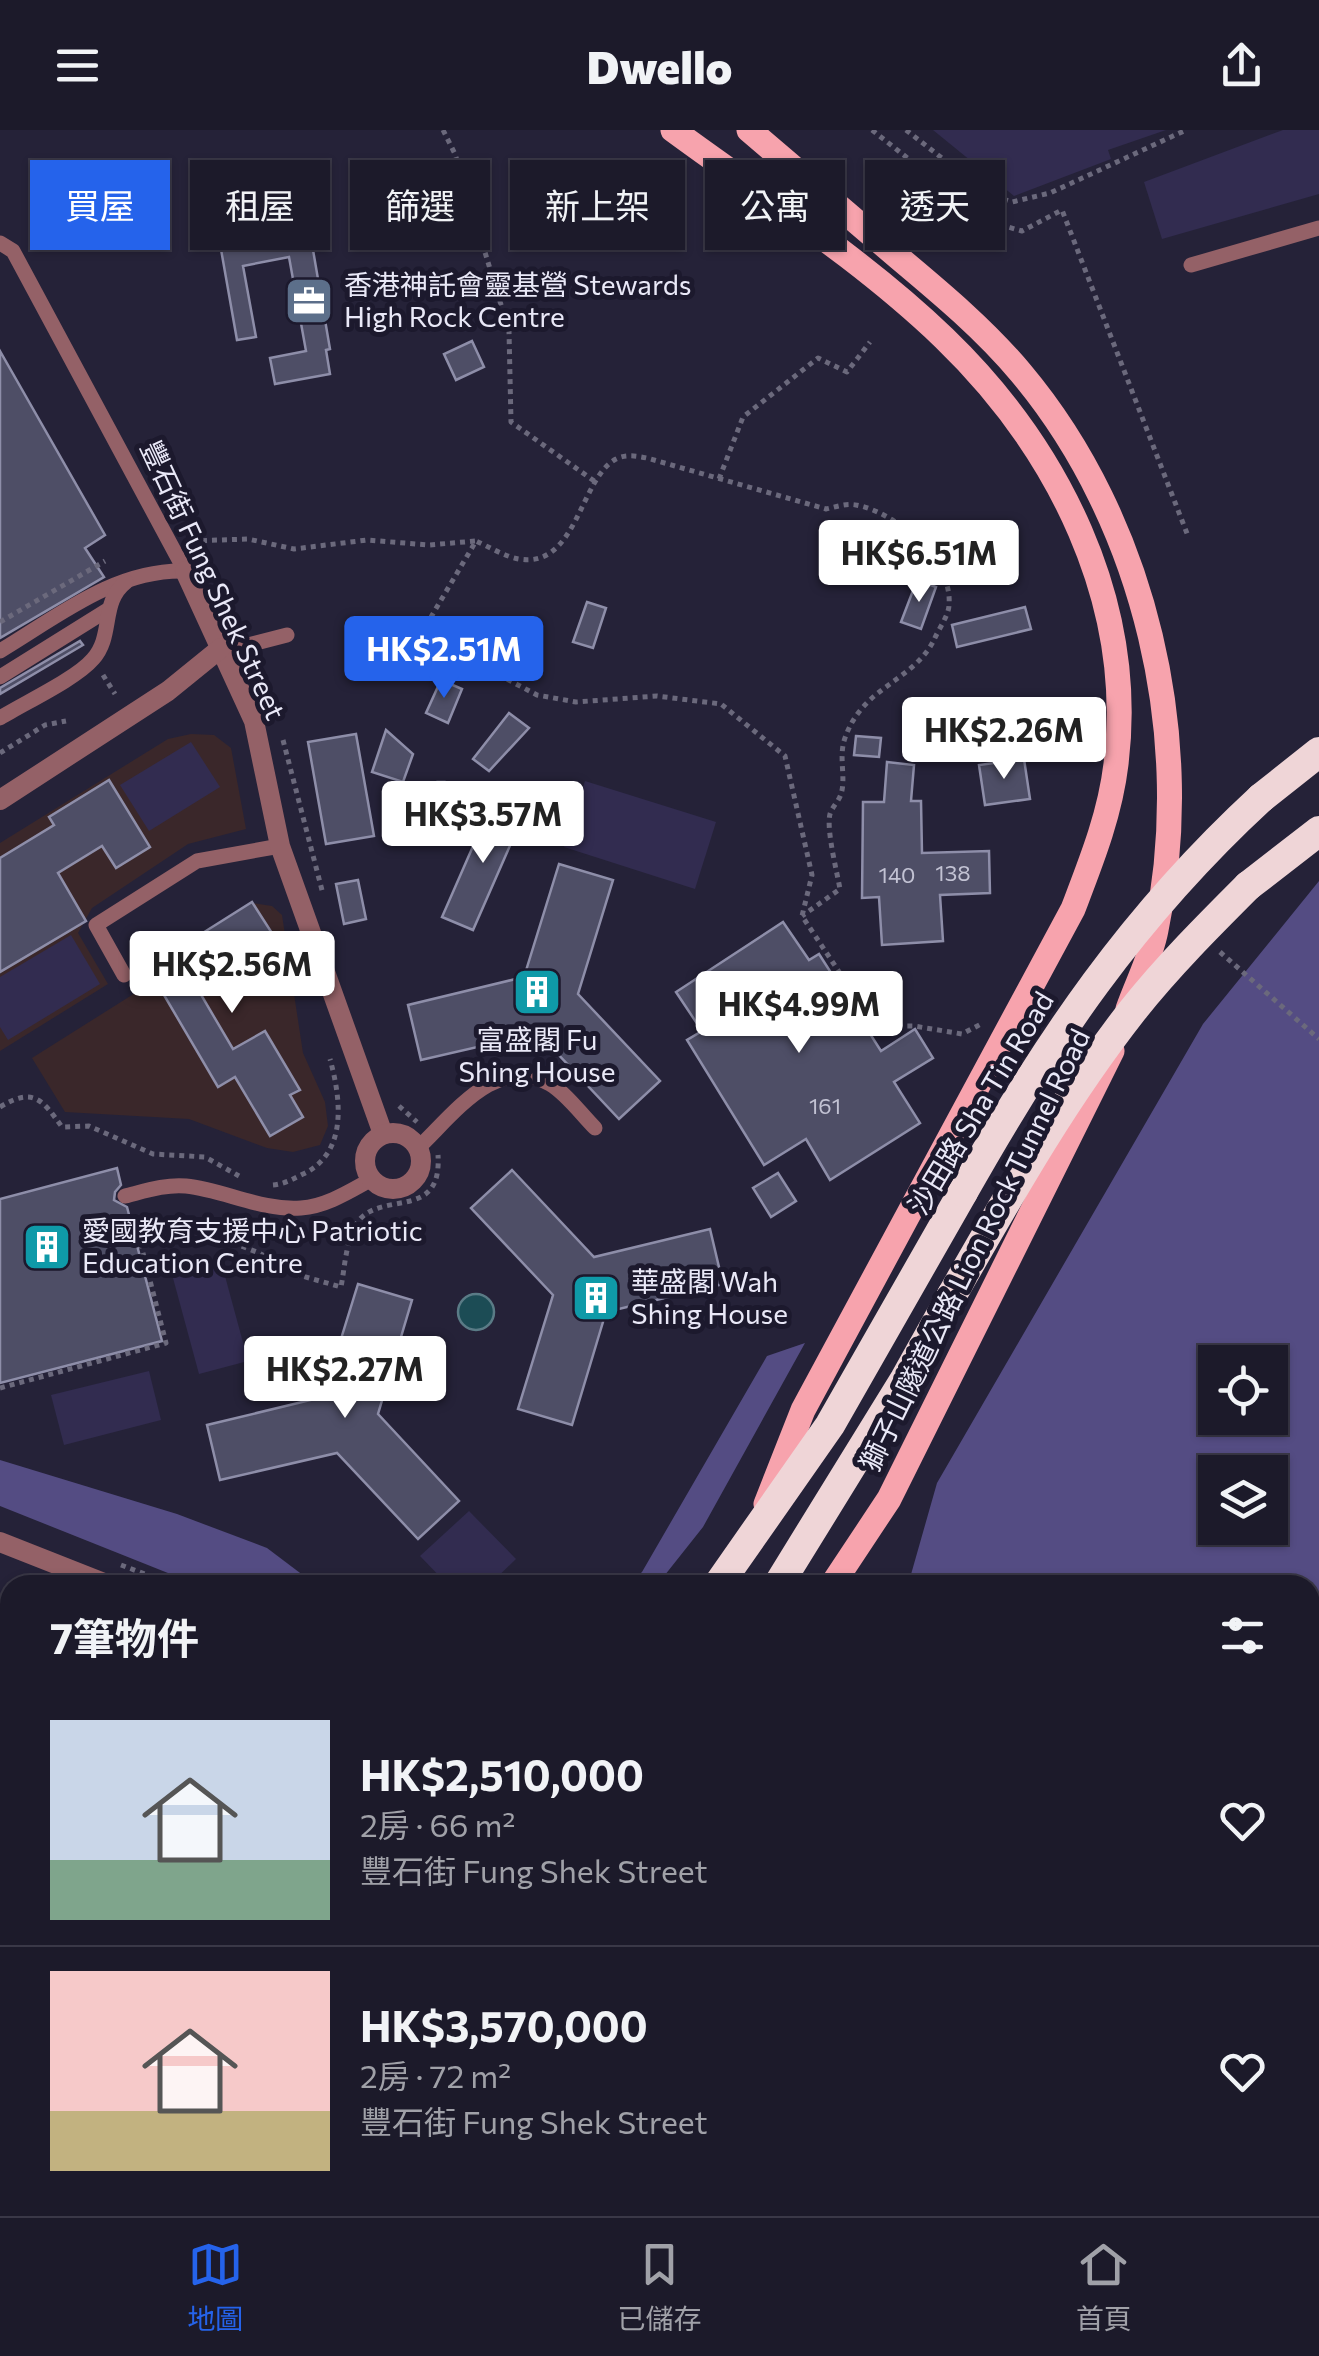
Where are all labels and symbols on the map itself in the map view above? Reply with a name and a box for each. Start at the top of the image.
place label: 香港神託會靈基營 Stewards High Rock Centre [344,267,692,333]
office icon: 香港神託會靈基營 Stewards High Rock Centre [283,275,335,327]
street label: 豐石街 Fung Shek Street [134,435,294,725]
pin: HK$6.51M [816,520,1022,605]
pin: HK$2.51M [341,616,547,701]
pin: HK$2.26M [901,697,1107,782]
pin: HK$3.57M [380,781,586,866]
house number: 138 [935,859,971,886]
house number: 140 [879,861,915,888]
pin: HK$2.56M [129,931,335,1016]
building icon: 富盛閣 Fu Shing House [511,966,563,1018]
pin: HK$4.99M [696,971,902,1056]
street label: 沙田路 Sha Tin Road [900,985,1060,1220]
place label: 富盛閣 Fu Shing House [458,1022,616,1088]
street label: 獅子山隧道公路 Lion Rock Tunnel Road [852,1023,1096,1476]
house number: 161 [809,1092,841,1119]
place label: 愛國教育支援中心 Patriotic Education Centre [82,1213,423,1279]
building icon: 愛國教育支援中心 Patriotic Education Centre [21,1221,73,1273]
place label: 華盛閣 Wah Shing House [631,1264,788,1330]
building icon: 華盛閣 Wah Shing House [570,1272,622,1324]
pin: HK$2.27M [242,1336,448,1421]

